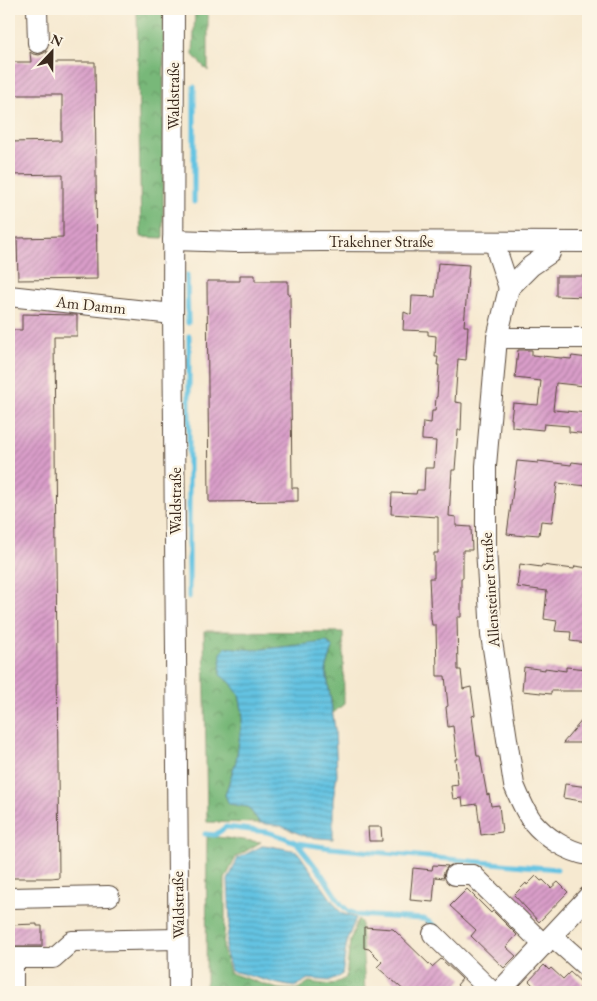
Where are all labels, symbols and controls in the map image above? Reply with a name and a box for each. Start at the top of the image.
north arrow [28,28,78,78]
text: N [48,29,66,51]
street label: Waldstraße [163,62,184,130]
street label: Trakehner Straße [329,231,433,252]
street label: Am Damm [54,291,127,319]
street label: Waldstraße [165,467,186,535]
street label: Allensteiner Straße [475,532,505,649]
street label: Waldstraße [167,871,189,939]

